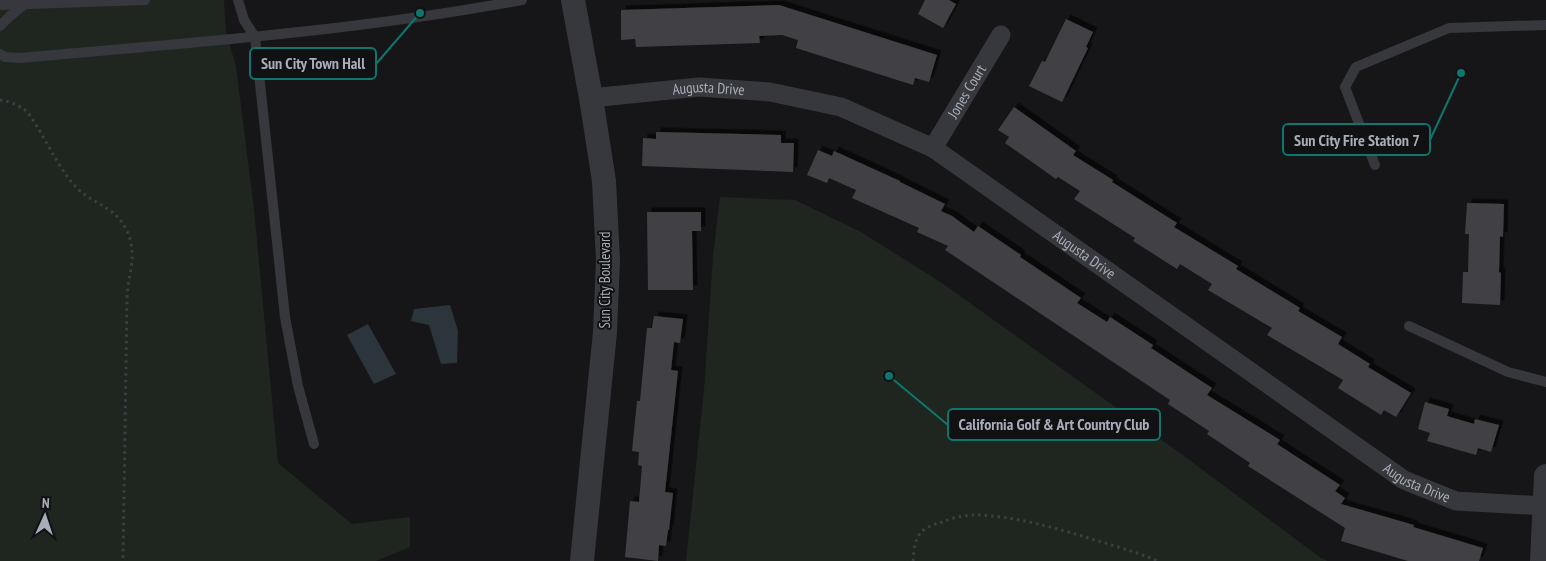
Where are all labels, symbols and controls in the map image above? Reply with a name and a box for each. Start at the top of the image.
callout: Sun City Town Hall [250,48,376,79]
text: Sun City Town Hall [261,53,365,73]
street label: Jones Court [943,61,990,122]
street label: Augusta Drive [671,77,745,99]
callout: Sun City Fire Station 7 [1283,124,1430,155]
text: Sun City Fire Station 7 [1294,130,1420,150]
street label: Augusta Drive [1049,226,1120,283]
street label: Sun City Boulevard [595,231,614,329]
callout: California Golf & Art Country Club [948,409,1160,440]
text: California Golf & Art Country Club [959,414,1149,434]
street label: Augusta Drive [1380,458,1453,507]
north arrow [20,491,70,541]
text: N [41,494,50,512]

